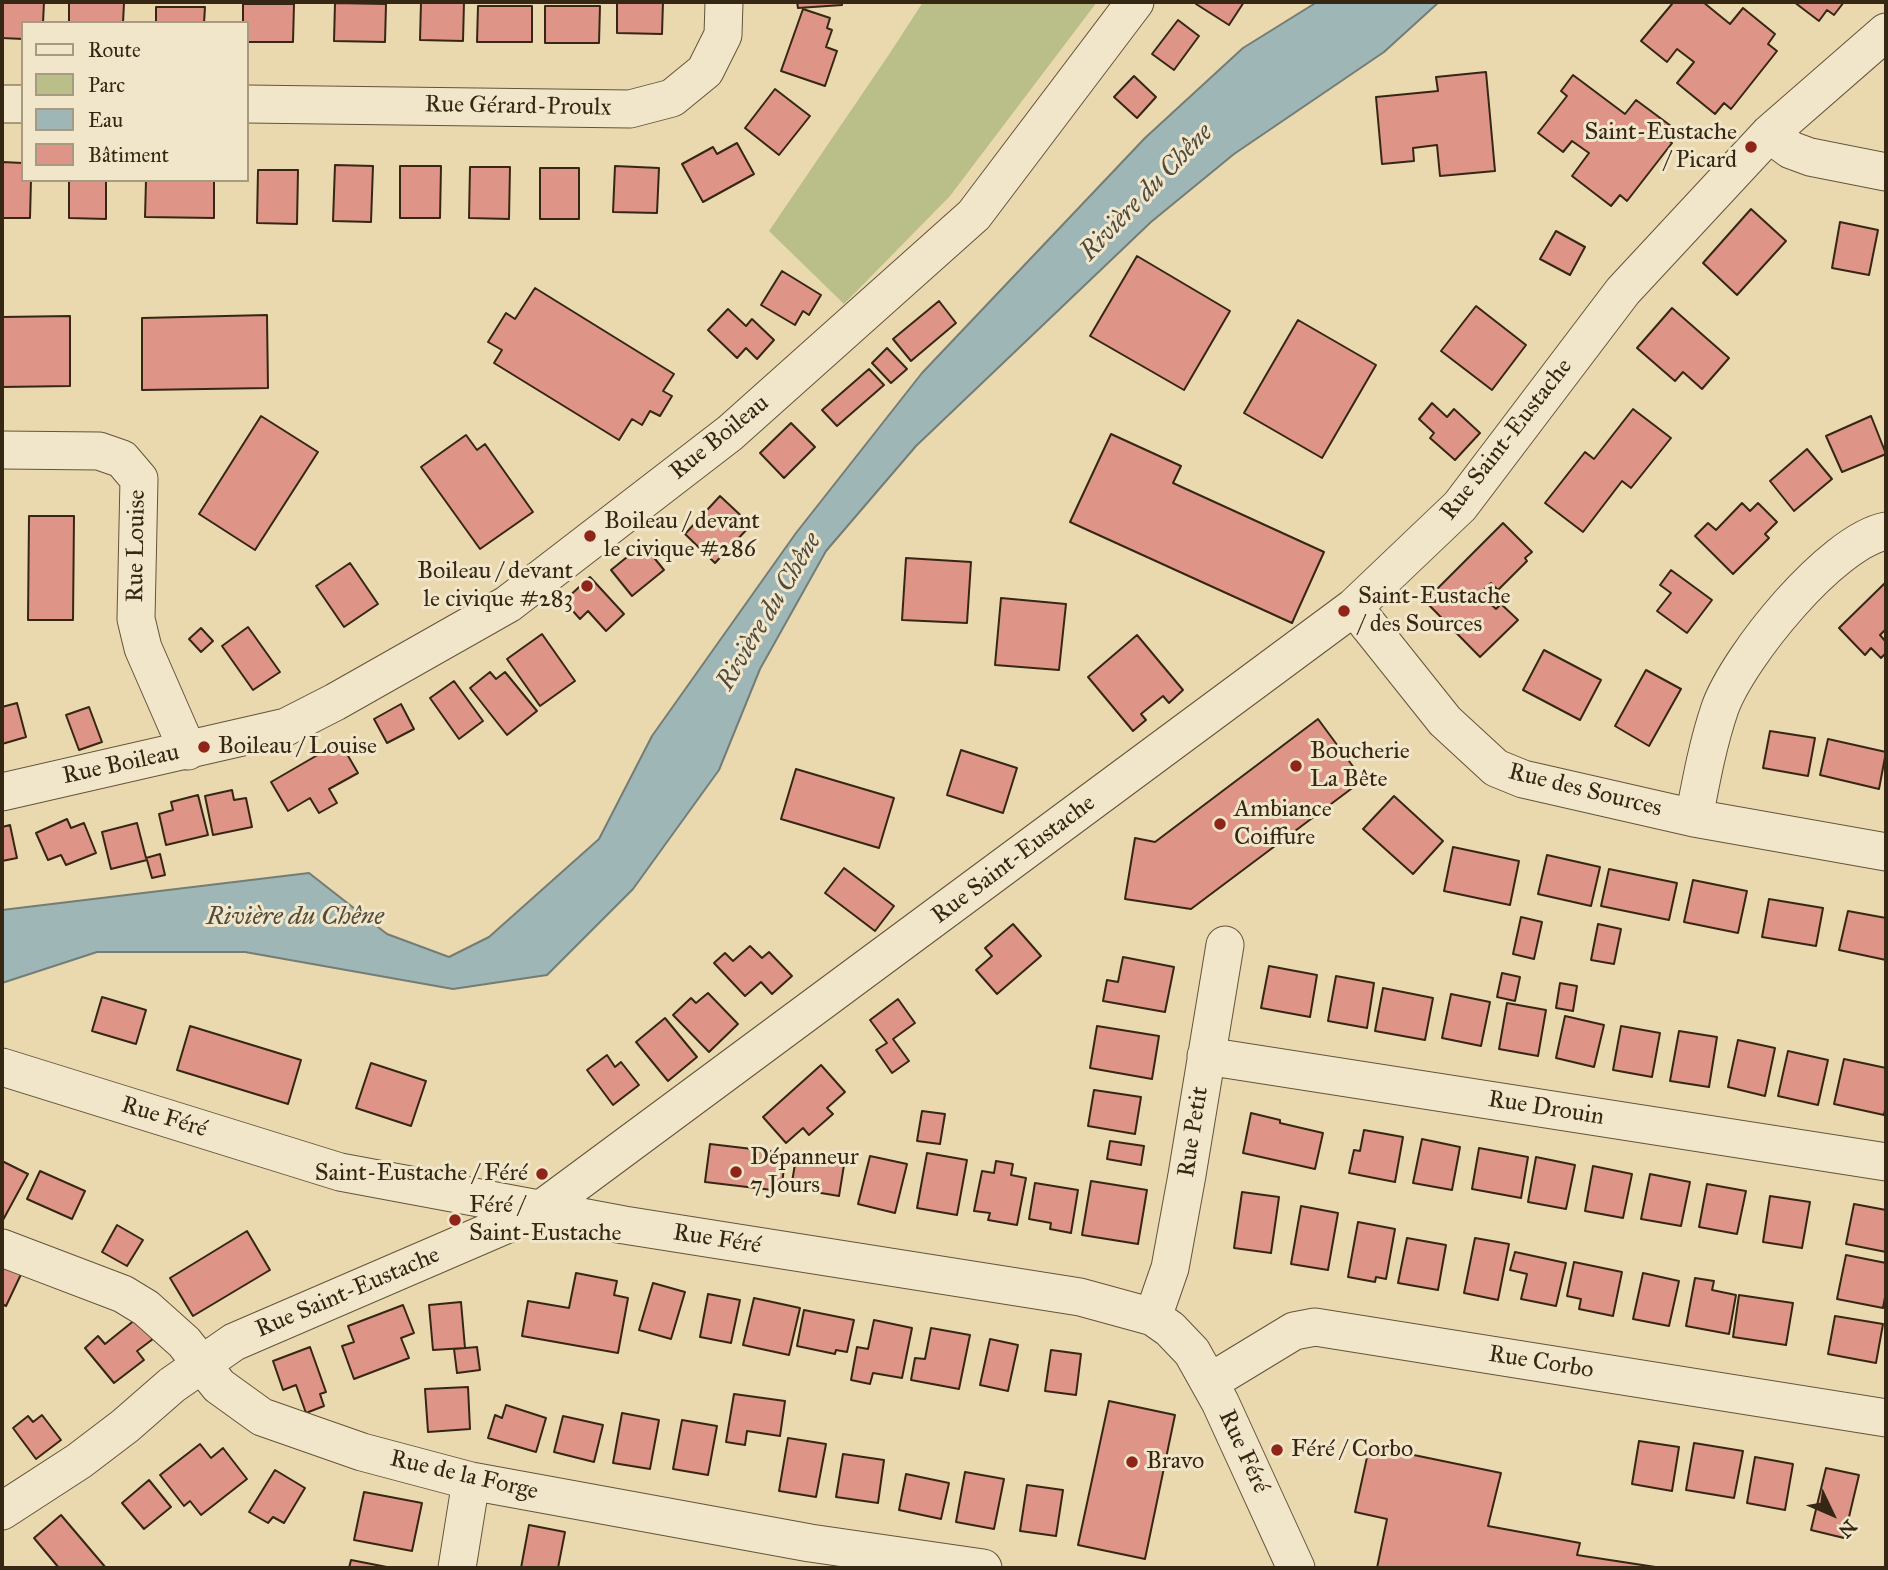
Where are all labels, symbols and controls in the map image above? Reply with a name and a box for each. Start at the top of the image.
legend [21,21,248,182]
text: Route [88,37,141,63]
text: Parc [88,72,125,98]
street label: Rue Gérard-Proulx [424,91,612,123]
text: Eau [88,107,123,133]
water label: Rivière du Chêne [1074,118,1220,268]
place label: Saint-Eustache / Picard [1584,119,1737,175]
marker: Saint-Eustache / Picard [1743,139,1759,155]
text: Bâtiment [88,142,169,168]
street label: Rue Saint-Eustache [1435,353,1579,527]
street label: Rue Boileau [665,389,775,487]
street label: Rue Louise [122,489,152,603]
place label: Boileau / devant le civique #286 [604,508,760,564]
marker: Boileau / devant le civique #286 [582,528,598,544]
water label: Rivière du Chêne [711,528,829,696]
place label: Boileau / devant le civique #283 [417,558,573,614]
marker: Boileau / devant le civique #283 [579,578,595,594]
place label: Saint-Eustache / des Sources [1358,583,1511,639]
marker: Saint-Eustache / des Sources [1336,603,1352,619]
place label: Boileau / Louise [218,733,377,761]
place label: Boucherie La Bête [1310,738,1410,794]
street label: Rue Boileau [60,739,182,791]
marker: Boileau / Louise [196,739,212,755]
marker: Boucherie La Bête [1288,758,1304,774]
street label: Rue des Sources [1505,758,1665,824]
street label: Rue Saint-Eustache [927,789,1101,931]
place label: Ambiance Coiffure [1234,796,1332,852]
marker: Ambiance Coiffure [1212,816,1228,832]
water label: Rivière du Chêne [206,902,384,934]
street label: Rue Petit [1173,1085,1215,1179]
street label: Rue Drouin [1486,1086,1606,1132]
street label: Rue Féré [117,1091,211,1145]
place label: Dépanneur 7 Jours [750,1144,859,1200]
place label: Saint-Eustache / Féré [315,1160,528,1188]
marker: Dépanneur 7 Jours [728,1164,744,1180]
marker: Saint-Eustache / Féré [534,1166,550,1182]
place label: Féré / Saint-Eustache [469,1192,622,1248]
marker: Féré / Saint-Eustache [447,1212,463,1228]
street label: Rue Féré [671,1219,763,1261]
street label: Rue Saint-Eustache [252,1241,444,1345]
street label: Rue Corbo [1486,1340,1596,1386]
street label: Rue Féré [1211,1406,1275,1498]
place label: Féré / Corbo [1291,1436,1413,1464]
marker: Féré / Corbo [1269,1442,1285,1458]
street label: Rue de la Forge [387,1445,541,1507]
place label: Bravo [1146,1448,1204,1476]
marker: Bravo [1124,1454,1140,1470]
north arrow [1797,1479,1867,1549]
text: N [1834,1515,1861,1543]

